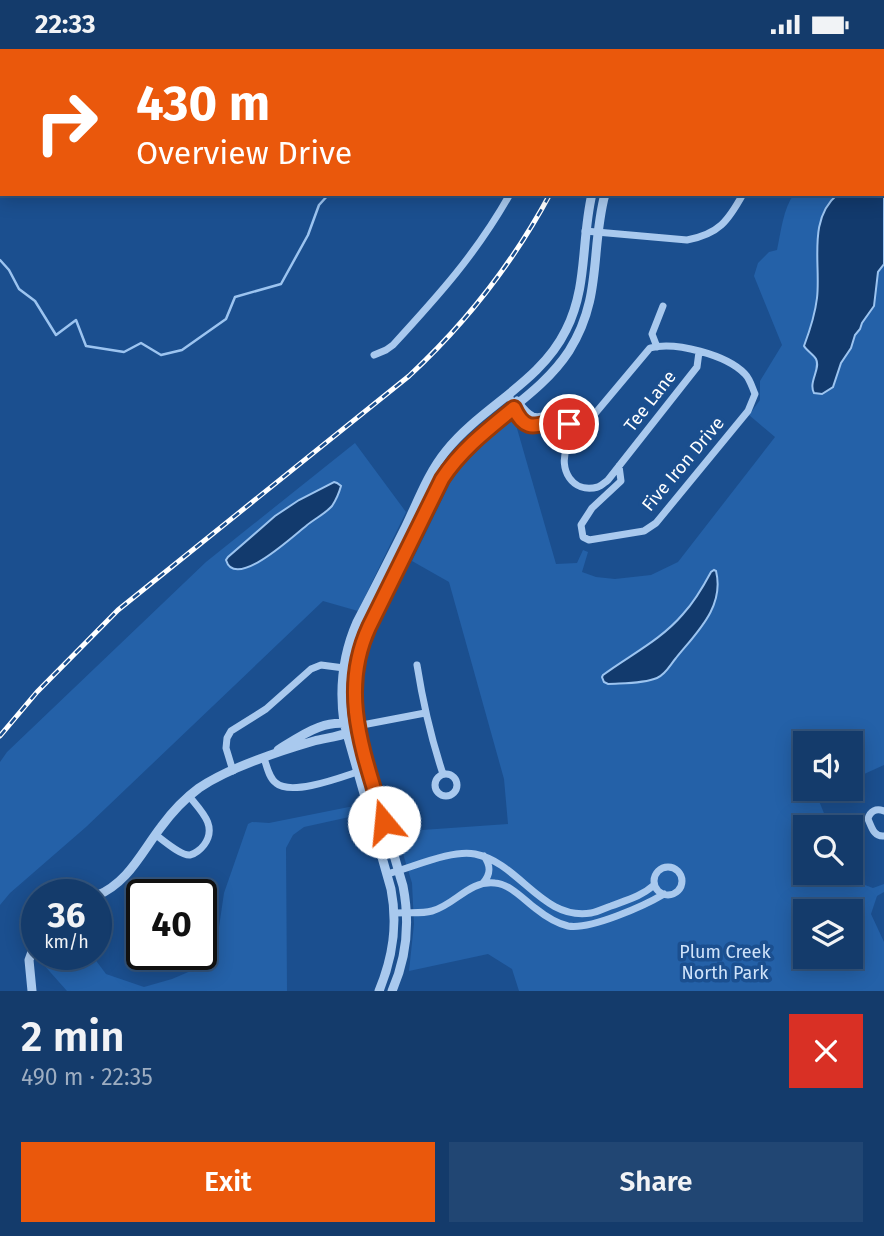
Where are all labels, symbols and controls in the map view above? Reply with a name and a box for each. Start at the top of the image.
text: 22:33 [35,9,96,40]
text: 430 m [136,74,270,133]
icon: right [21,77,112,168]
text: Overview Drive [136,134,352,172]
street label: Tee Lane [619,366,681,436]
pin [539,394,599,454]
icon: arrive [550,405,588,443]
street label: Five Iron Drive [637,412,729,516]
map controls [793,731,863,969]
button: sound [793,731,863,801]
position arrow [347,785,421,859]
button: search [793,815,863,885]
speed limit sign: 40 [126,879,217,970]
text: 36 [48,894,85,936]
button: layers [793,899,863,969]
text: km/h [44,931,89,953]
park label: Plum Creek North Park [679,941,771,984]
text: 2 min [21,1012,125,1062]
button: close [789,1014,863,1088]
text: 490 m · 22:35 [21,1063,153,1091]
button: Exit [21,1142,435,1222]
button: Share [449,1142,863,1222]

